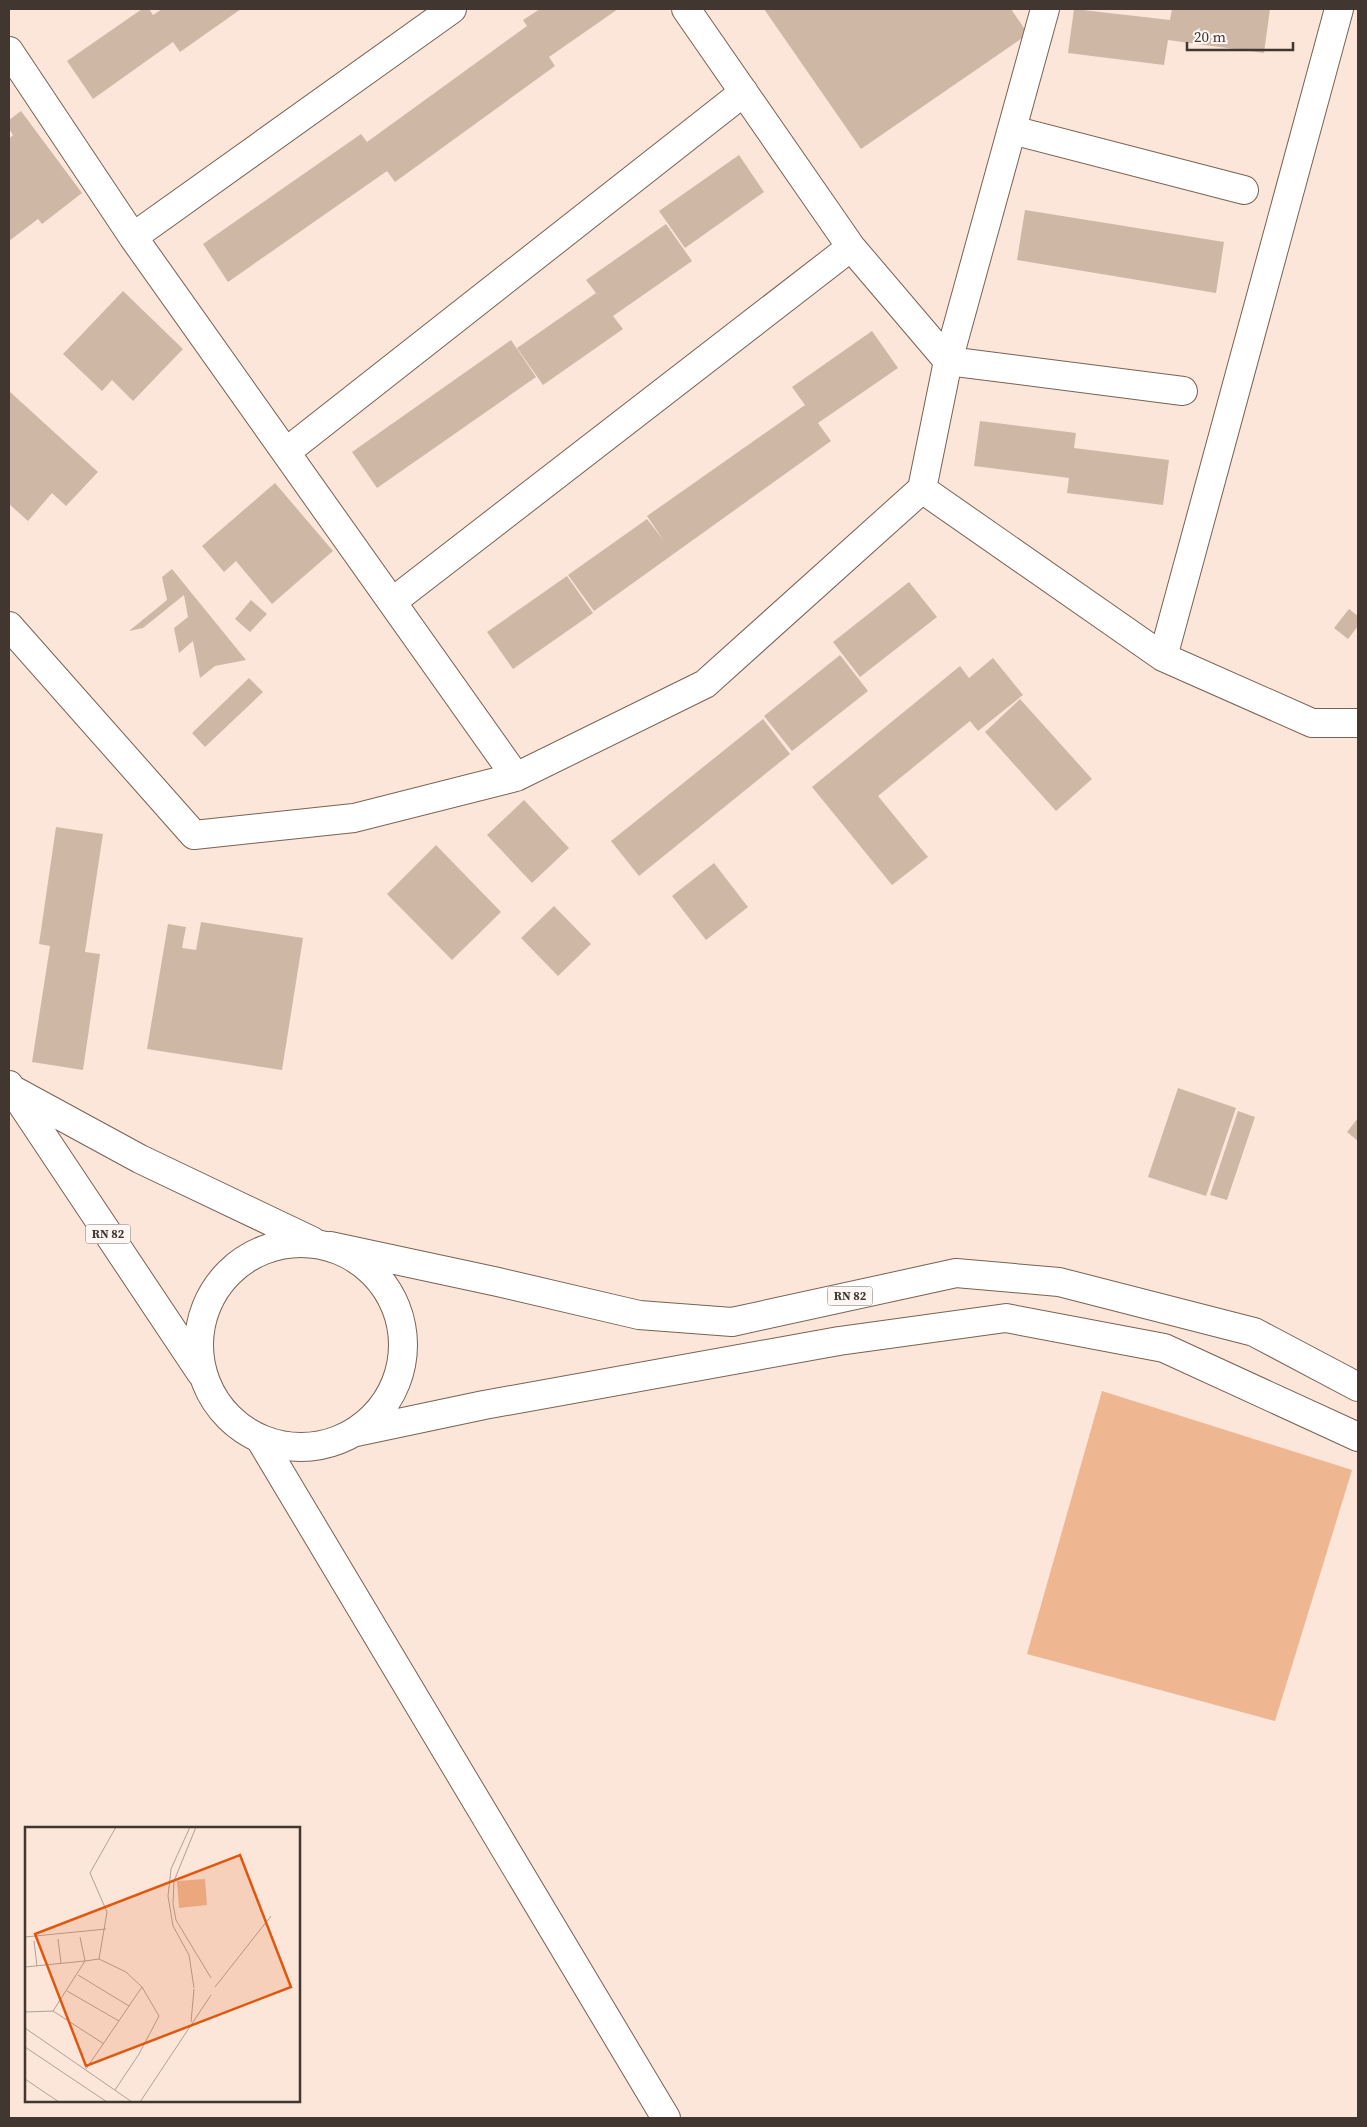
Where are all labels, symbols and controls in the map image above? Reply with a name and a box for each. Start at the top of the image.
scale bar [1187,20,1293,52]
text: 20 m [1194,26,1226,47]
road number: RN 82 [86,1224,130,1244]
road number: RN 82 [828,1286,872,1305]
inset map [25,1827,300,2102]

